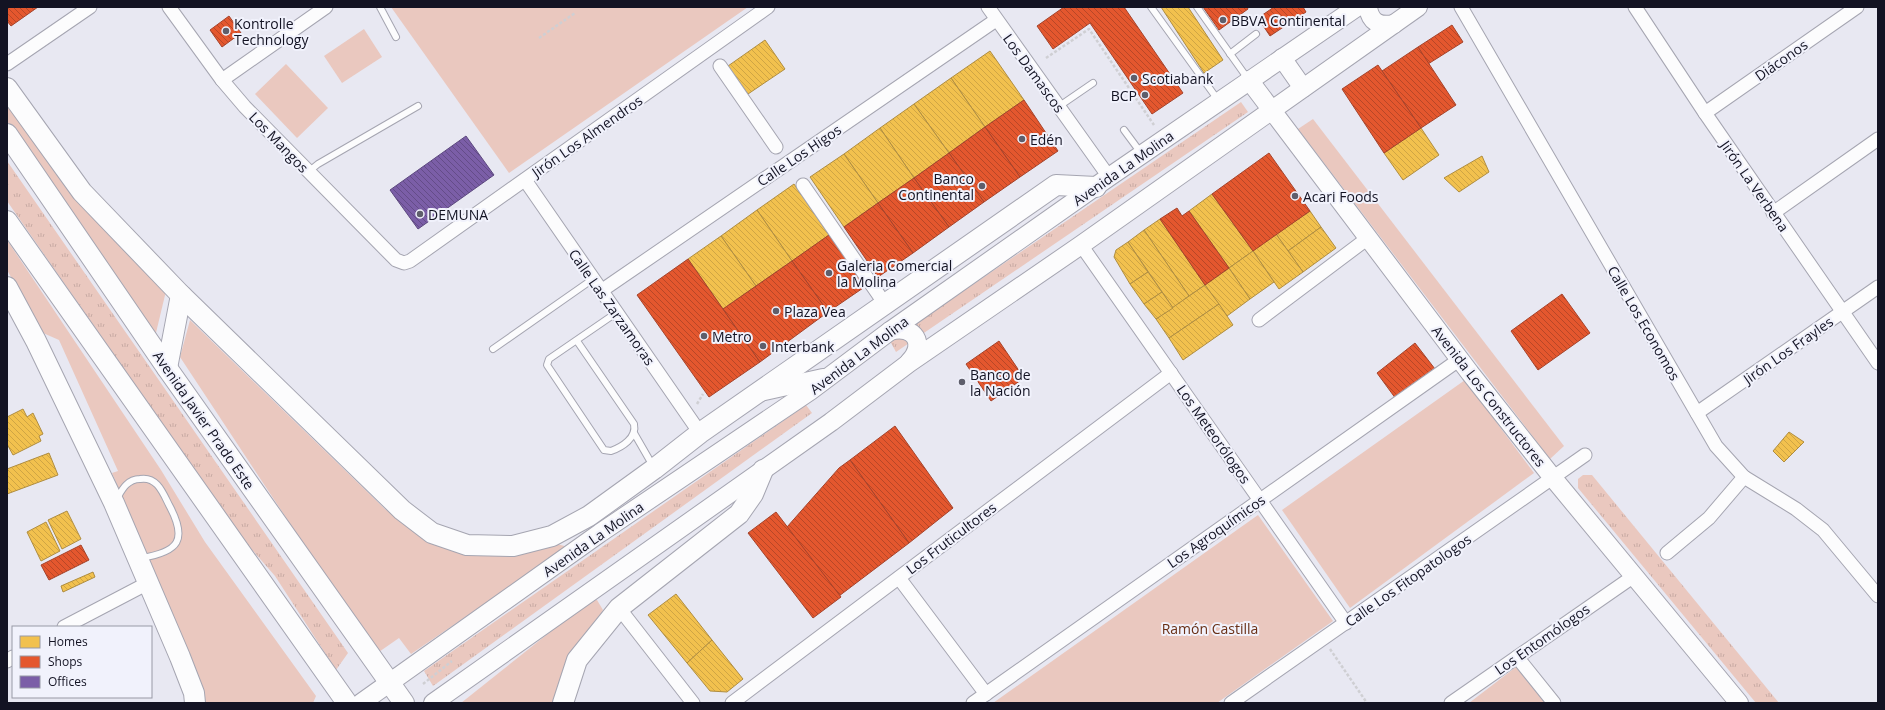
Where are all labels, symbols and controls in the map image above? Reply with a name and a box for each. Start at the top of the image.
place label: BBVA Continental [1231,11,1346,30]
place label: Kontrolle Technology [234,14,309,49]
marker: BBVA Continental [1218,15,1228,25]
marker: Kontrolle Technology [221,26,231,36]
street label: Los Damascos [999,30,1069,117]
street label: Diáconos [1751,35,1811,85]
place label: Scotiabank [1142,69,1214,88]
marker: Scotiabank [1129,73,1139,83]
place label: BCP [1111,86,1137,105]
street label: Jirón Los Almendros [526,90,646,182]
marker: BCP [1140,90,1150,100]
street label: Los Mangos [245,107,313,177]
street label: Calle Los Higos [753,120,845,190]
street label: Avenida La Molina [1069,126,1177,210]
place label: Edén [1030,130,1063,149]
marker: Edén [1017,134,1027,144]
street label: Jirón La Verbena [1715,135,1793,235]
place label: Banco Continental [898,169,974,204]
marker: Banco Continental [977,181,987,191]
place label: Acari Foods [1303,187,1379,206]
marker: Acari Foods [1290,191,1300,201]
place label: DEMUNA [428,205,488,224]
marker: DEMUNA [415,209,425,219]
street label: Calle Las Zarzamoras [565,245,660,369]
place label: Galeria Comercial la Molina [837,256,952,291]
street label: Calle Los Economos [1603,262,1685,384]
marker: Galeria Comercial la Molina [824,268,834,278]
place label: Plaza Vea [784,302,846,321]
marker: Plaza Vea [771,306,781,316]
street label: Avenida La Molina [806,312,912,398]
street label: Jirón Los Frayles [1738,312,1837,389]
street label: Avenida Los Constructores [1428,322,1550,471]
place label: Metro [712,327,752,346]
marker: Metro [699,331,709,341]
place label: Interbank [771,337,835,356]
marker: Interbank [758,341,768,351]
street label: Avenida Javier Prado Este [149,347,259,493]
place label: Banco de la Nación [970,365,1031,400]
marker: Banco de la Nación [957,377,967,387]
street label: Los Meteorólogos [1173,381,1255,487]
street label: Los Agroquímicos [1163,490,1269,572]
street label: Avenida La Molina [539,497,647,581]
street label: Los Fruticultores [902,498,1000,578]
street label: Calle Los Fitopatologos [1341,529,1475,631]
street label: Los Entomólogos [1491,599,1594,679]
park label: Ramón Castilla [1162,619,1258,638]
legend [12,626,152,698]
text: Homes [48,633,88,650]
text: Shops [48,653,83,670]
text: Offices [48,673,87,690]

